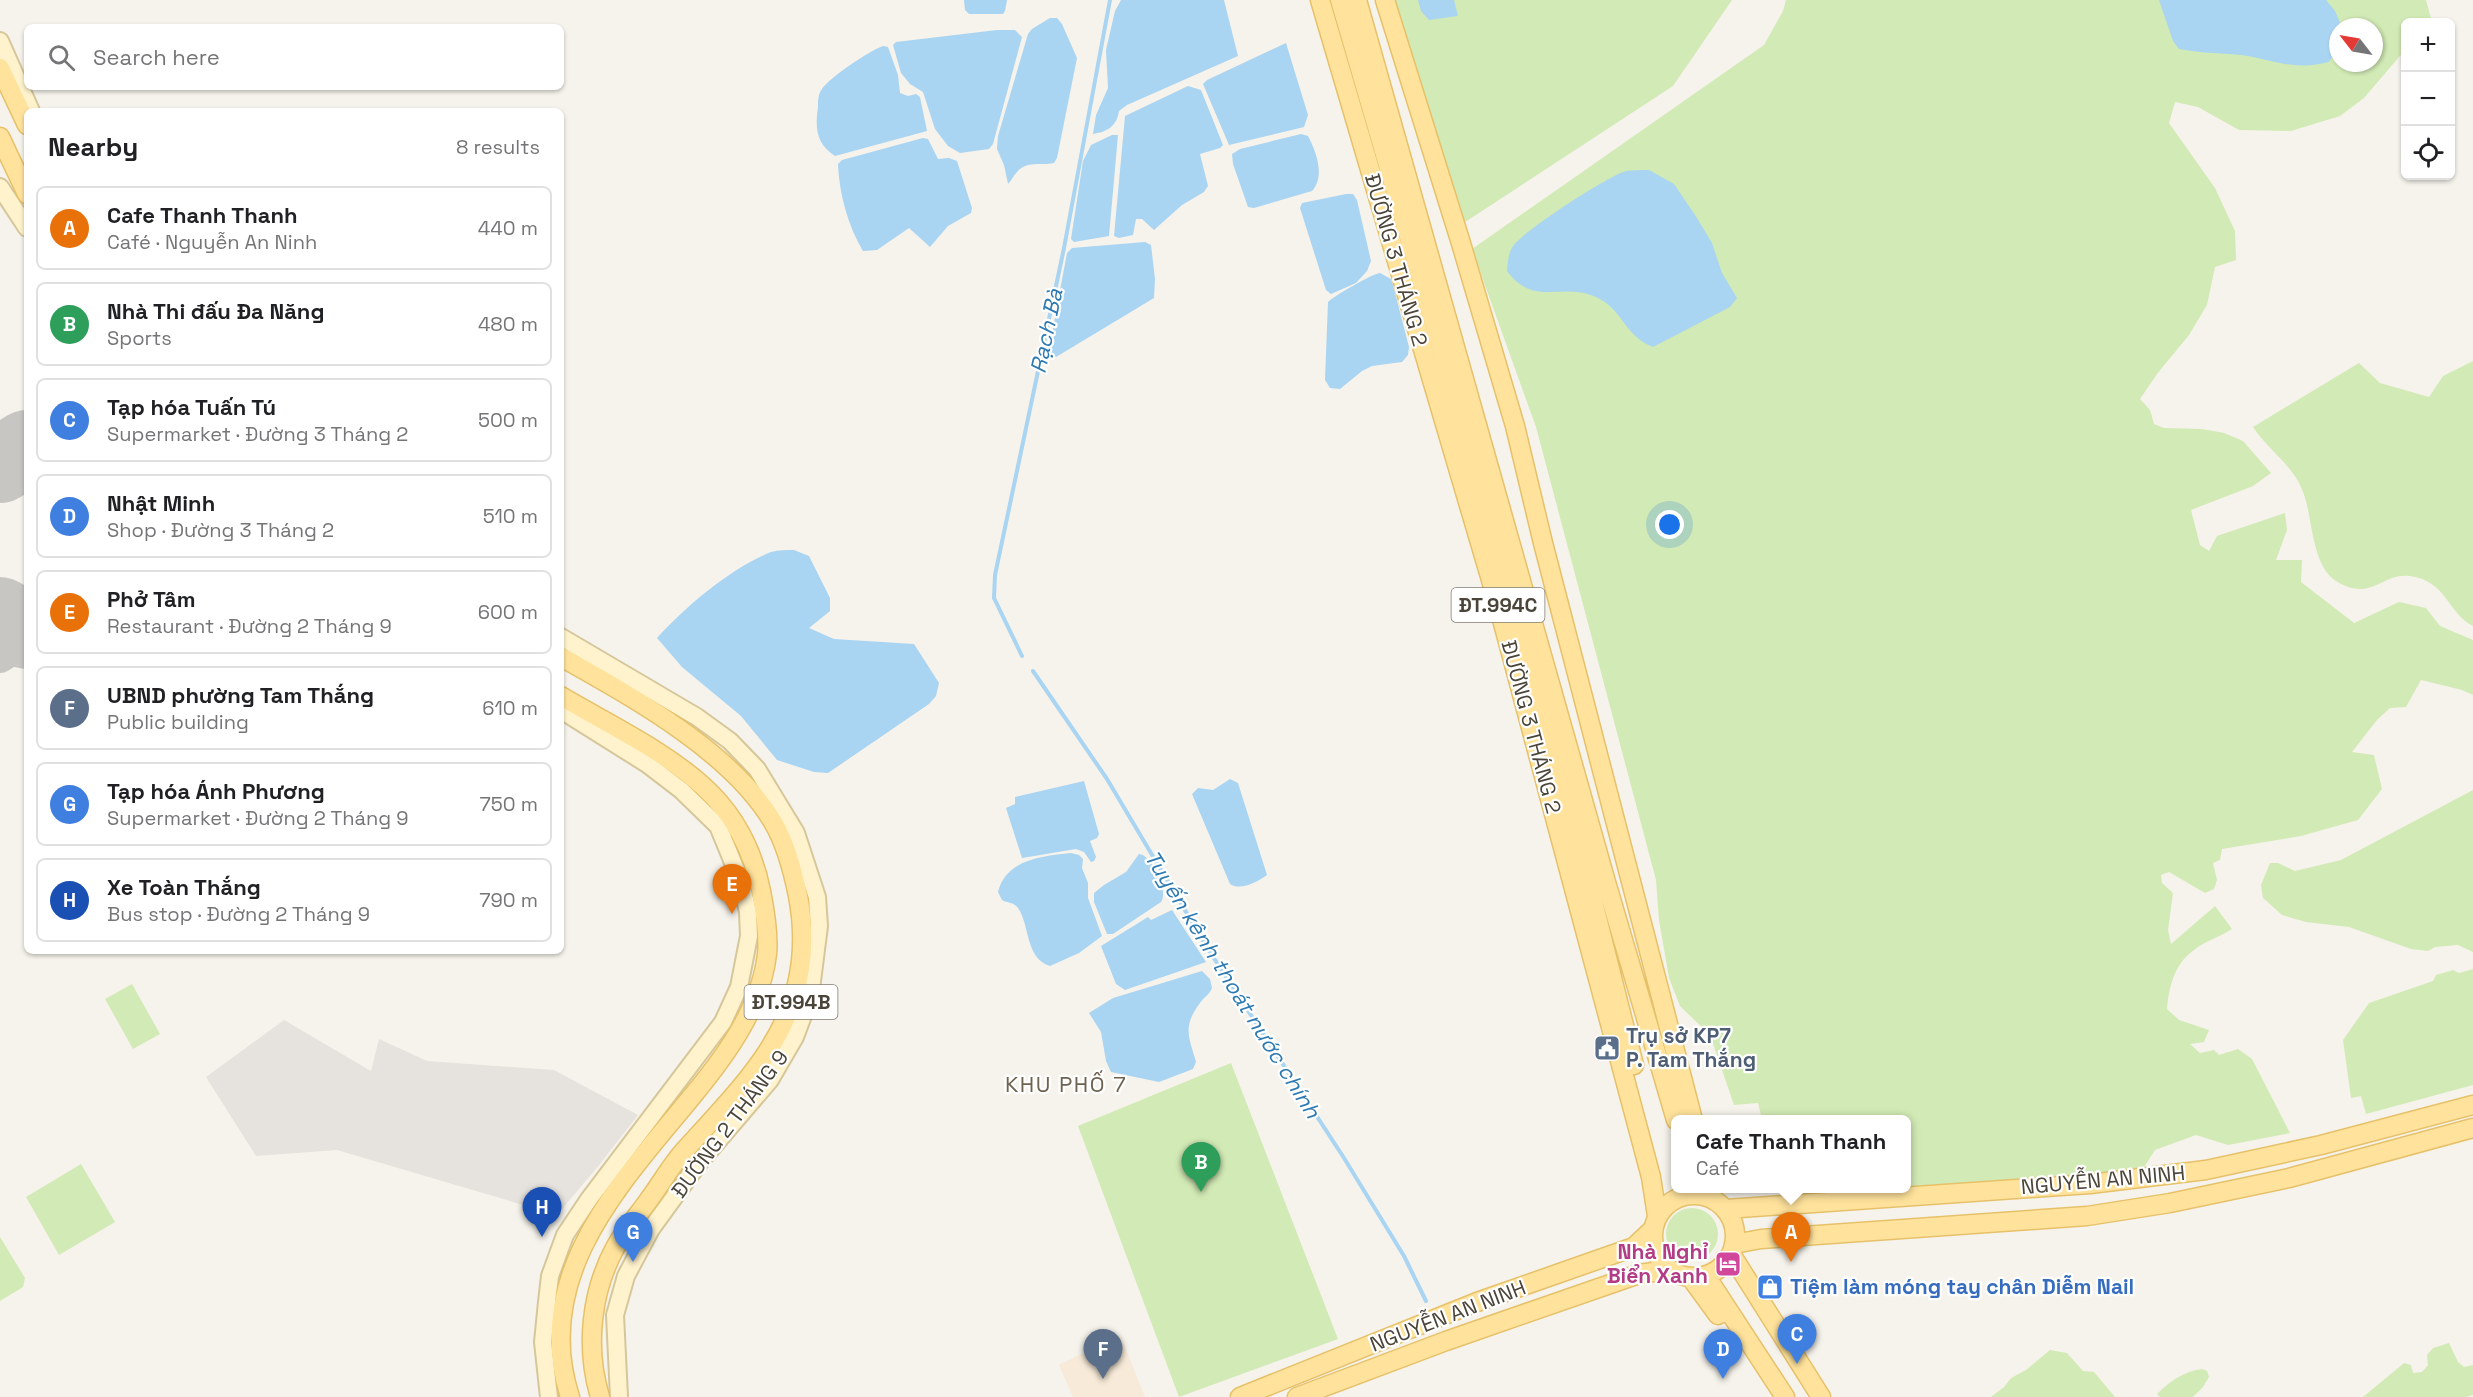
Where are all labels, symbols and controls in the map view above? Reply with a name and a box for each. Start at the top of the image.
north arrow [2329,18,2383,72]
map controls [2401,18,2455,180]
button: + [2401,18,2455,72]
search box [24,24,564,90]
icon: search [45,41,78,74]
text: Search here [93,43,220,71]
button: − [2401,72,2455,126]
button: locate [2401,126,2455,180]
text: Nearby [48,130,138,164]
text: 8 results [456,134,540,160]
street label: ĐƯỜNG 3 THÁNG 2 [1359,170,1434,349]
text: Cafe Thanh Thanh [107,201,298,229]
text: A [63,215,76,241]
text: 440 m [478,215,538,241]
text: Café · Nguyễn An Ninh [107,229,317,255]
water label: Rạch Bà [1023,286,1069,376]
text: Nhà Thi đấu Đa Năng [107,297,324,325]
text: B [63,311,76,337]
text: 480 m [478,311,538,337]
text: Sports [107,325,172,351]
text: Tạp hóa Tuấn Tú [107,393,276,421]
text: C [63,407,76,433]
text: 500 m [478,407,538,433]
text: Supermarket · Đường 3 Tháng 2 [107,421,408,447]
text: Nhật Minh [107,489,215,517]
text: D [63,503,76,529]
text: 510 m [483,503,538,529]
your location [1655,510,1684,539]
text: Shop · Đường 3 Tháng 2 [107,517,334,543]
text: Phở Tâm [107,585,195,613]
road number: ĐT.994C [1452,588,1544,622]
text: E [64,599,75,625]
text: 600 m [478,599,538,625]
text: Restaurant · Đường 2 Tháng 9 [107,613,392,639]
street label: ĐƯỜNG 3 THÁNG 2 [1495,637,1568,816]
text: UBND phường Tam Thắng [107,681,374,709]
text: F [64,695,75,721]
text: 610 m [482,695,538,721]
text: Public building [107,709,249,735]
text: Tạp hóa Ánh Phương [107,777,325,805]
text: G [63,791,76,817]
text: 750 m [480,791,538,817]
text: Supermarket · Đường 2 Tháng 9 [107,805,408,831]
water label: Tuyến kênh thoát nước chính [1139,845,1328,1124]
pin: E [712,864,752,914]
text: Xe Toàn Thắng [107,873,261,901]
text: H [63,887,76,913]
text: 790 m [479,887,538,913]
text: Bus stop · Đường 2 Tháng 9 [107,901,370,927]
road number: ĐT.994B [744,985,838,1019]
place label: Trụ sở KP7 P. Tam Thắng [1626,1022,1756,1073]
public building icon: Trụ sở KP7 P. Tam Thắng [1592,1033,1622,1063]
street label: ĐƯỜNG 2 THÁNG 9 [665,1044,794,1203]
district label: KHU PHỐ 7 [1005,1070,1127,1098]
popup [1671,1115,1911,1193]
text: Cafe Thanh Thanh [1696,1127,1886,1155]
pin: B [1182,1142,1220,1192]
text: Café [1696,1155,1740,1181]
street label: NGUYỄN AN NINH [2019,1156,2186,1200]
pin: H [522,1188,562,1237]
pin: G [614,1212,652,1262]
pin: A [1772,1212,1810,1262]
place label: Nhà Nghỉ Biển Xanh [1607,1238,1708,1289]
hotel icon: Nhà Nghỉ Biển Xanh [1713,1249,1743,1279]
street label: NGUYỄN AN NINH [1365,1271,1530,1358]
shop icon: Tiệm làm móng tay chân Diễm Nail [1755,1272,1785,1302]
place label: Tiệm làm móng tay chân Diễm Nail [1790,1273,2134,1300]
pin: C [1778,1314,1816,1364]
pin: F [1084,1330,1122,1379]
pin: D [1704,1330,1742,1379]

